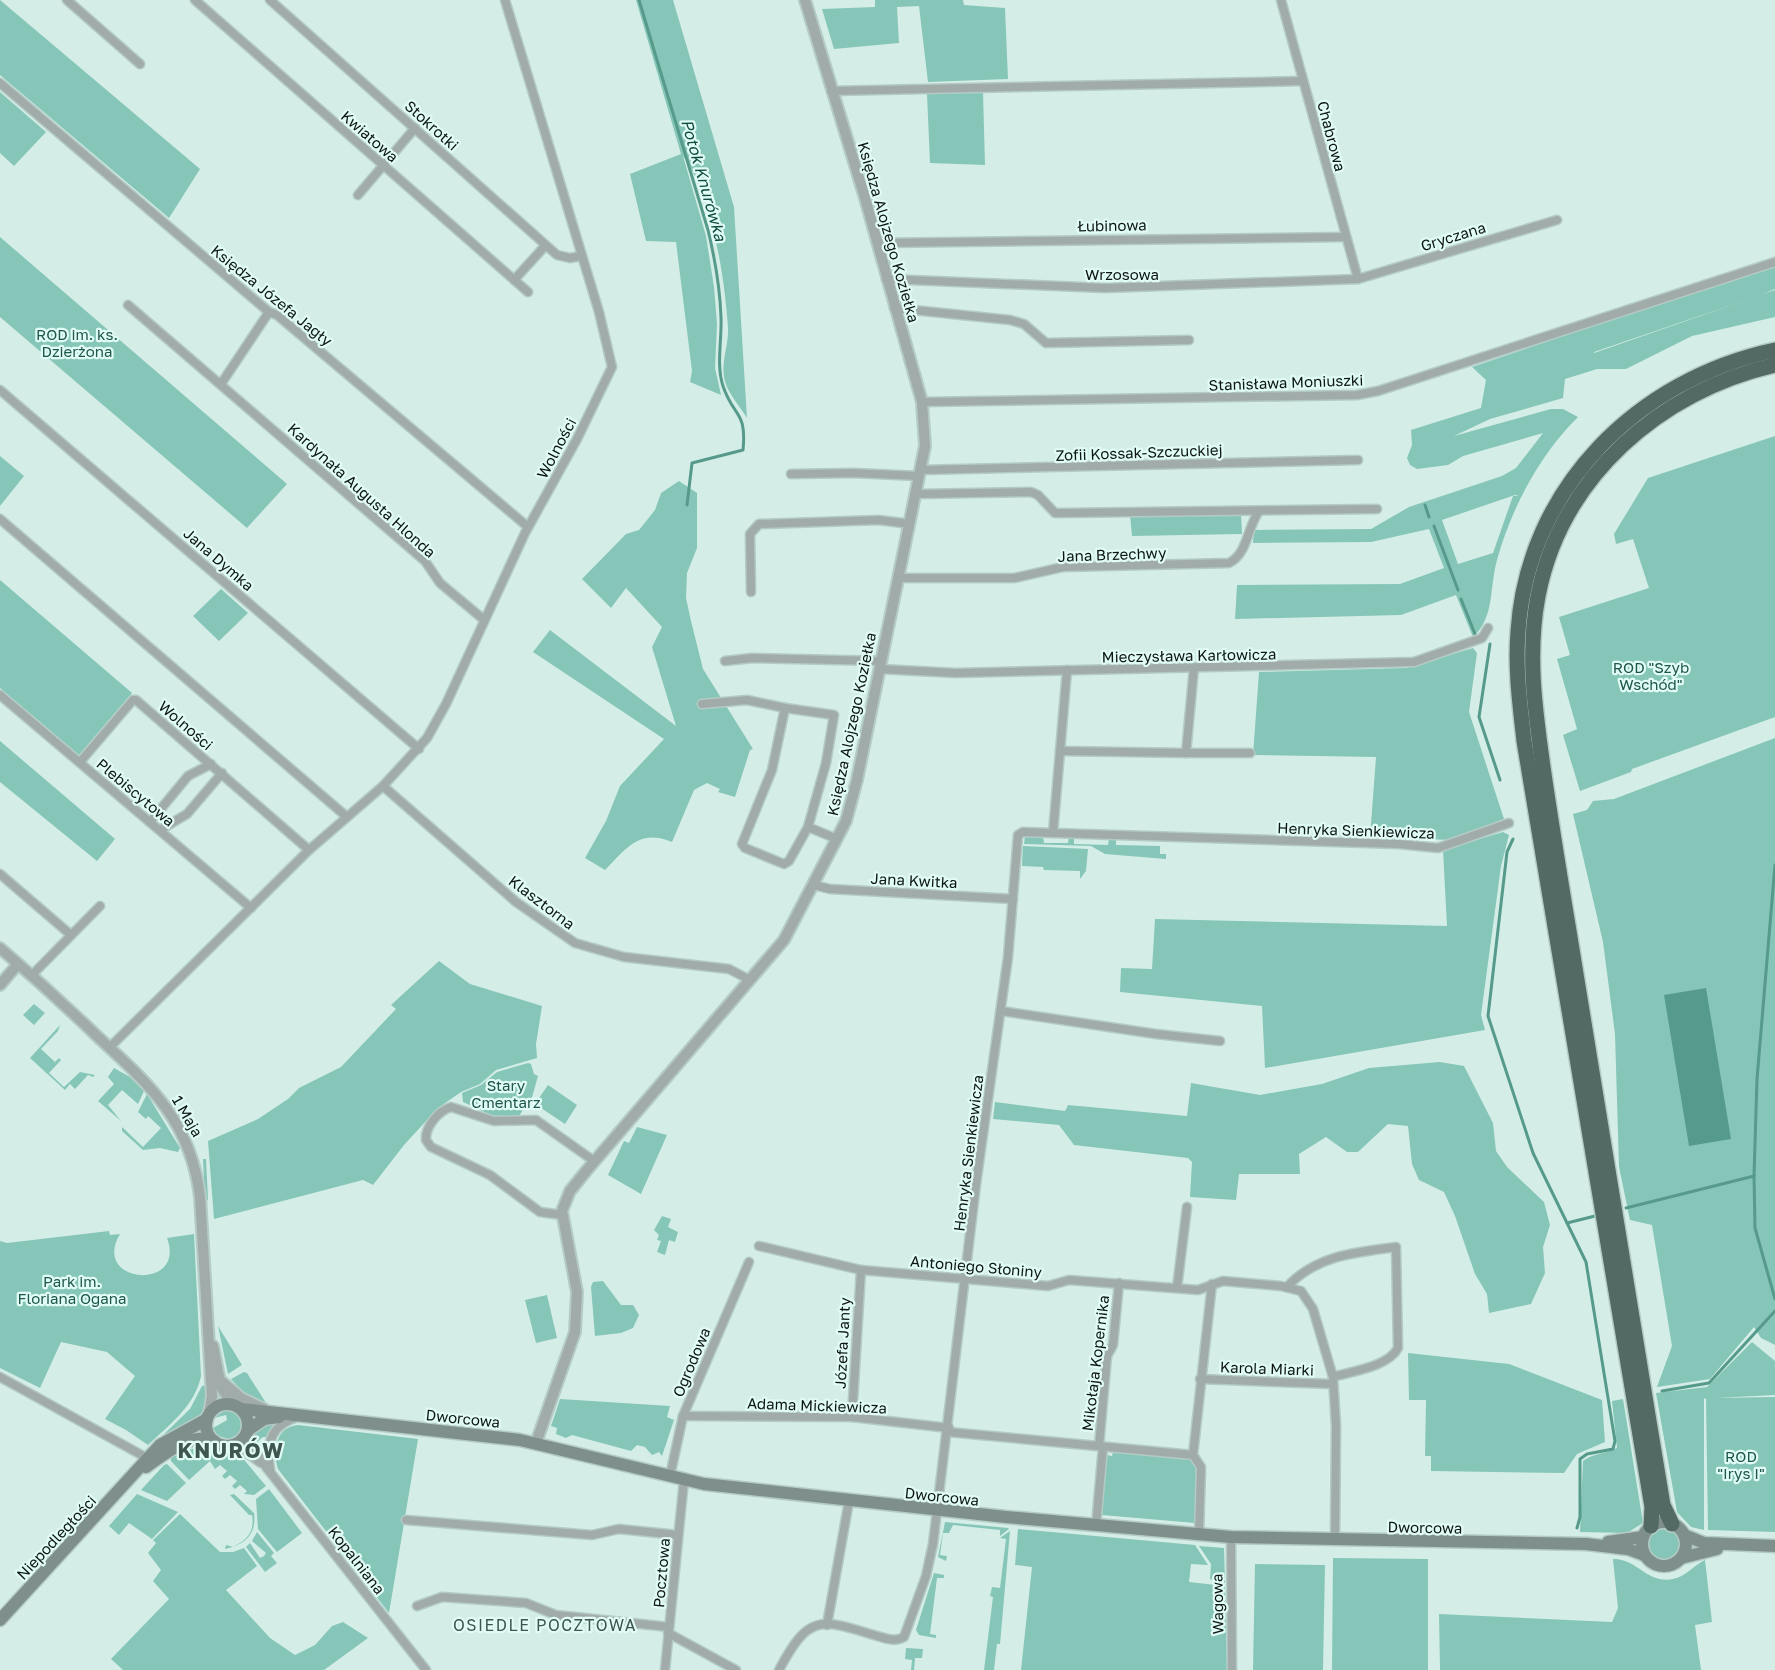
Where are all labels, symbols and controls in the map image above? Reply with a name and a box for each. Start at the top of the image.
street label: Stokrotki [401,96,463,154]
street label: Chabrowa [1314,99,1350,173]
street label: Kwiatowa [338,106,402,166]
water label: Potok Knurówka [677,117,731,244]
street label: Księdza Alojzego Koziełka [855,140,923,324]
street label: Łubinowa [1077,215,1147,235]
street label: Gryczana [1418,218,1488,254]
street label: Księdza Józefa Jagły [208,241,337,350]
street label: Wrzosowa [1085,265,1159,283]
park label: ROD im. ks. Dzierżona [36,325,118,360]
street label: Stanisława Moniuszki [1208,370,1364,394]
street label: Wolności [533,415,579,481]
street label: Kardynała Augusta Hlonda [285,419,439,561]
street label: Zofii Kossak-Szczuckiej [1055,440,1223,464]
street label: Jana Dymka [180,524,258,594]
street label: Jana Brzechwy [1057,543,1167,565]
street label: Księdza Alojzego Koziełka [823,631,879,817]
street label: Mieczysława Karłowicza [1102,644,1276,666]
park label: ROD "Szyb Wschód" [1613,658,1689,693]
street label: Wolności [155,697,217,753]
street label: Plebiscytowa [93,754,179,830]
street label: Henryka Sienkiewicza [1277,818,1435,842]
street label: Jana Kwitka [870,869,958,891]
street label: Klasztorna [505,871,579,933]
street label: Henryka Sienkiewicza [949,1074,987,1232]
park label: Stary Cmentarz [471,1076,541,1111]
street label: 1 Maja [169,1092,207,1140]
street label: Antoniego Słoniny [909,1251,1043,1281]
park label: Park im. Floriana Ogana [18,1272,126,1307]
street label: Mikołaja Kopernika [1078,1294,1112,1432]
street label: Józefa Janty [831,1296,853,1389]
street label: Ogrodowa [668,1325,714,1399]
street label: Karola Miarki [1220,1357,1314,1379]
street label: Adama Mickiewicza [747,1394,887,1416]
street label: Dworcowa [425,1405,501,1431]
district label: KNURÓW [177,1437,285,1463]
park label: ROD "Irys I" [1717,1447,1765,1482]
street label: Dworcowa [904,1483,980,1509]
street label: Niepodległości [13,1491,99,1583]
street label: Dworcowa [1388,1517,1462,1537]
street label: Kopalniana [325,1523,389,1597]
street label: Pocztowa [649,1537,673,1609]
street label: Wagowa [1207,1574,1227,1634]
district label: OSIEDLE POCZTOWA [453,1615,637,1635]

